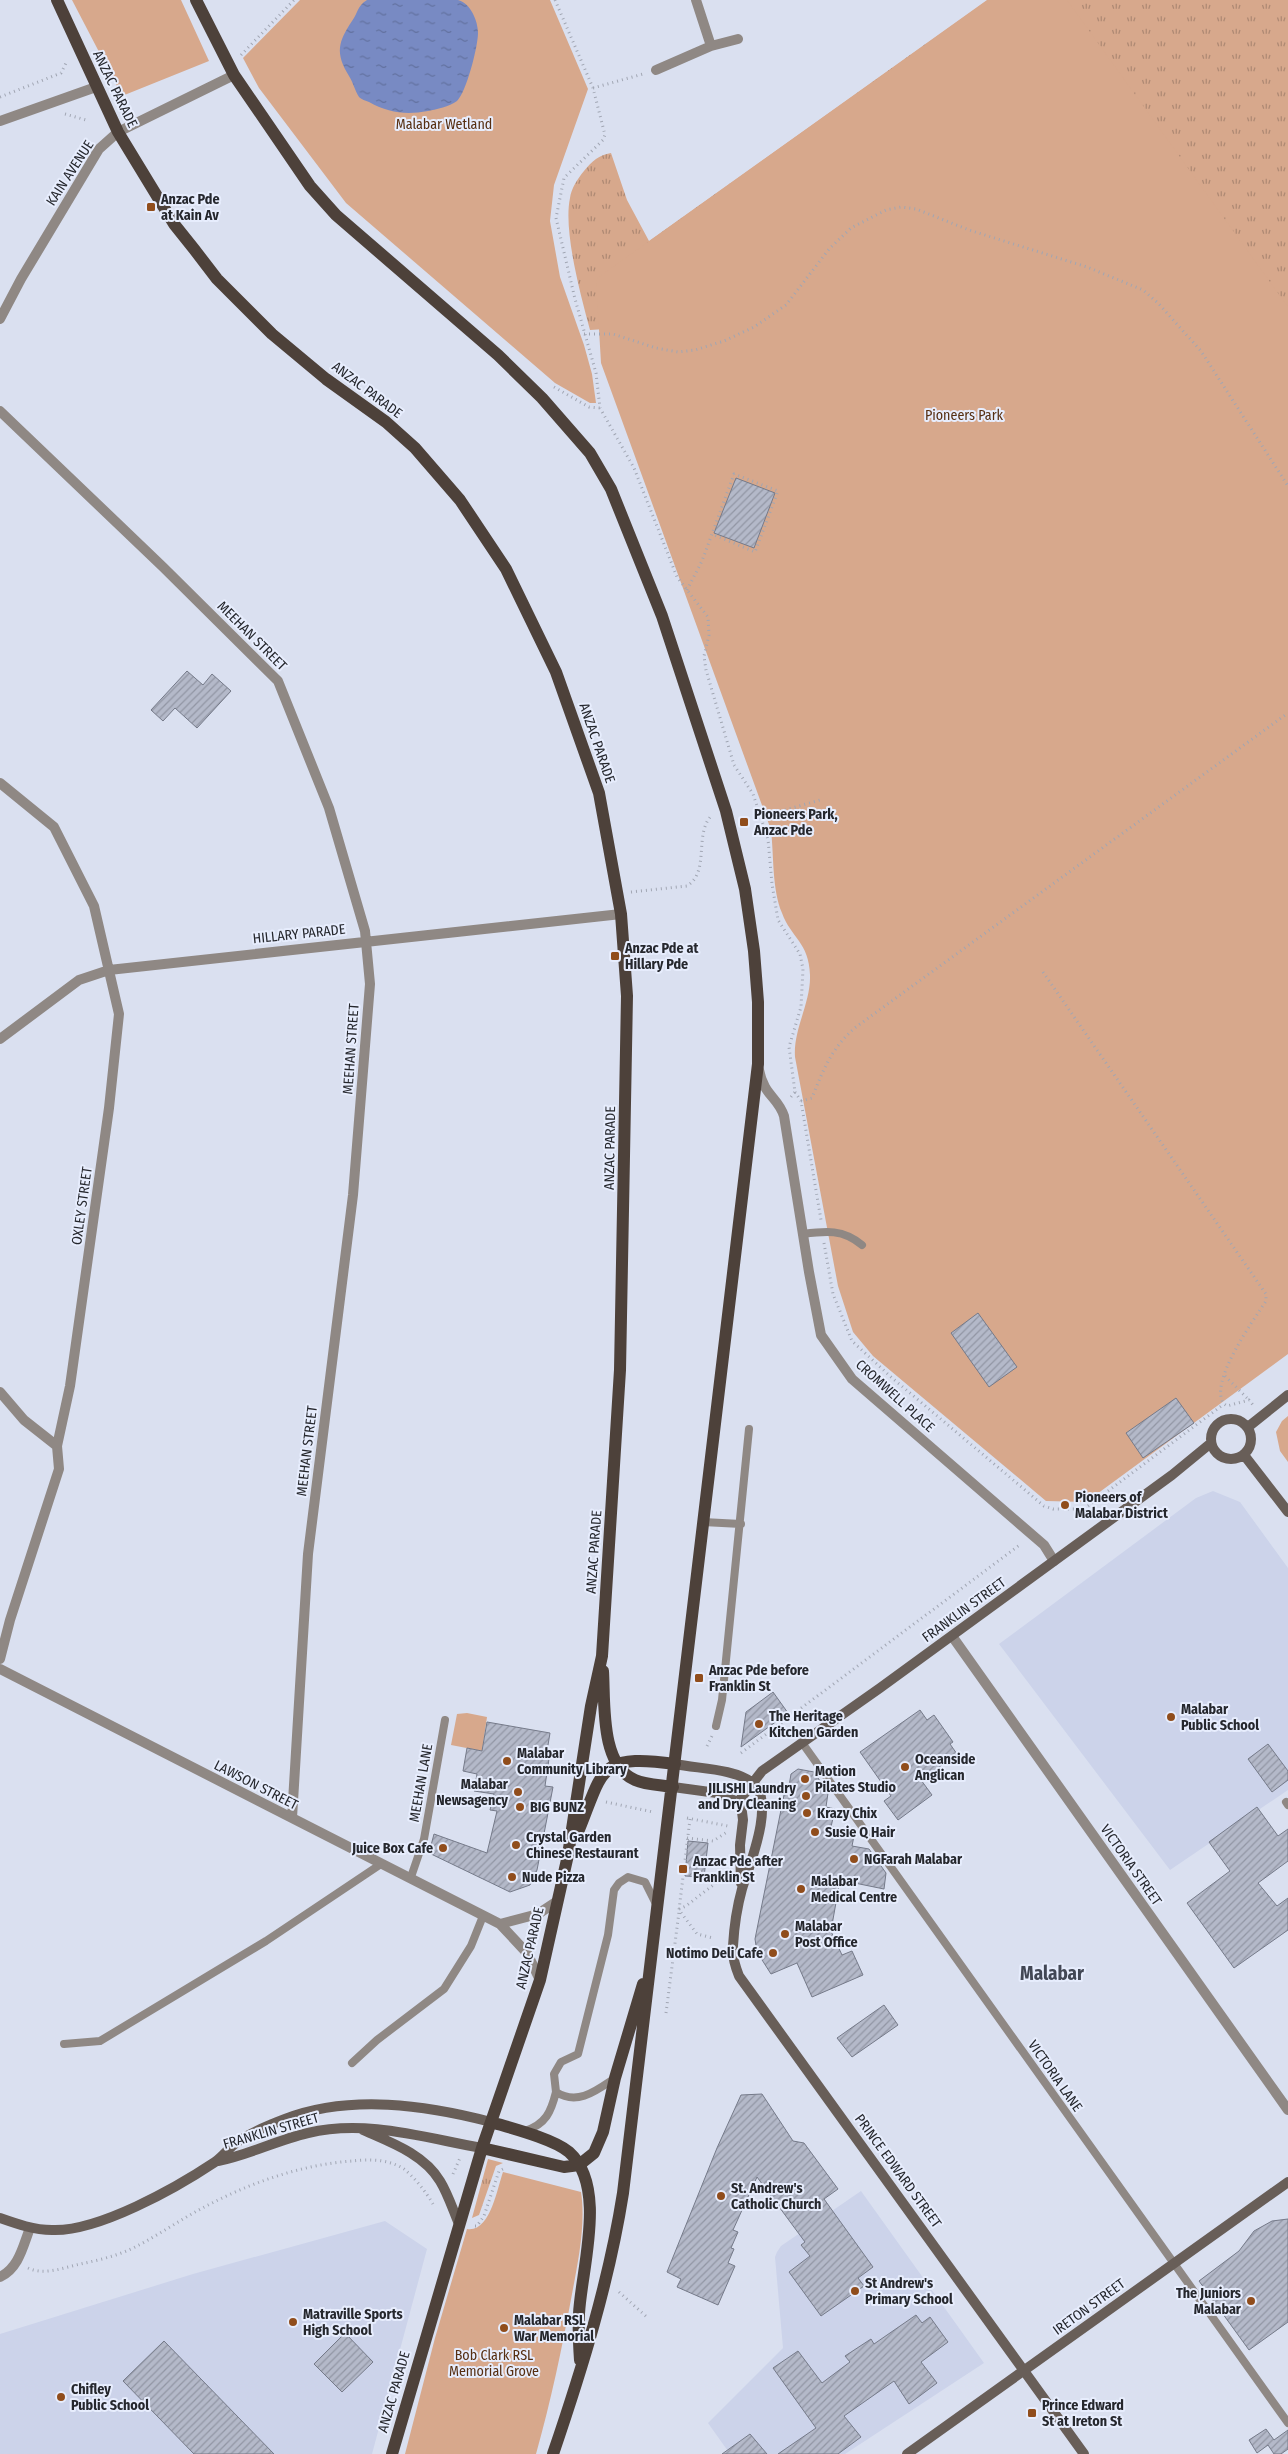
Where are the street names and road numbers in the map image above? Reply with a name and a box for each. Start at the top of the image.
street label: ANZAC PARADE [89,48,141,131]
street label: KAIN AVENUE [43,137,98,209]
street label: ANZAC PARADE [328,358,406,422]
street label: MEEHAN STREET [214,598,291,675]
street label: ANZAC PARADE [575,701,619,786]
street label: HILLARY PARADE [252,921,347,947]
street label: MEEHAN STREET [339,1002,363,1095]
street label: ANZAC PARADE [601,1106,619,1190]
street label: OXLEY STREET [68,1165,96,1246]
street label: CROMWELL PLACE [852,1356,938,1436]
street label: MEEHAN STREET [293,1404,321,1497]
street label: ANZAC PARADE [583,1509,605,1594]
street label: FRANKLIN STREET [919,1574,1009,1646]
street label: MEEHAN LANE [406,1742,436,1824]
street label: LAWSON STREET [211,1757,301,1814]
street label: VICTORIA STREET [1097,1821,1165,1909]
street label: ANZAC PARADE [512,1905,548,1991]
street label: VICTORIA LANE [1024,2037,1086,2115]
street label: FRANKLIN STREET [221,2109,321,2153]
street label: PRINCE EDWARD STREET [851,2111,945,2231]
street label: IRETON STREET [1050,2275,1129,2339]
street label: ANZAC PARADE [374,2349,414,2435]

